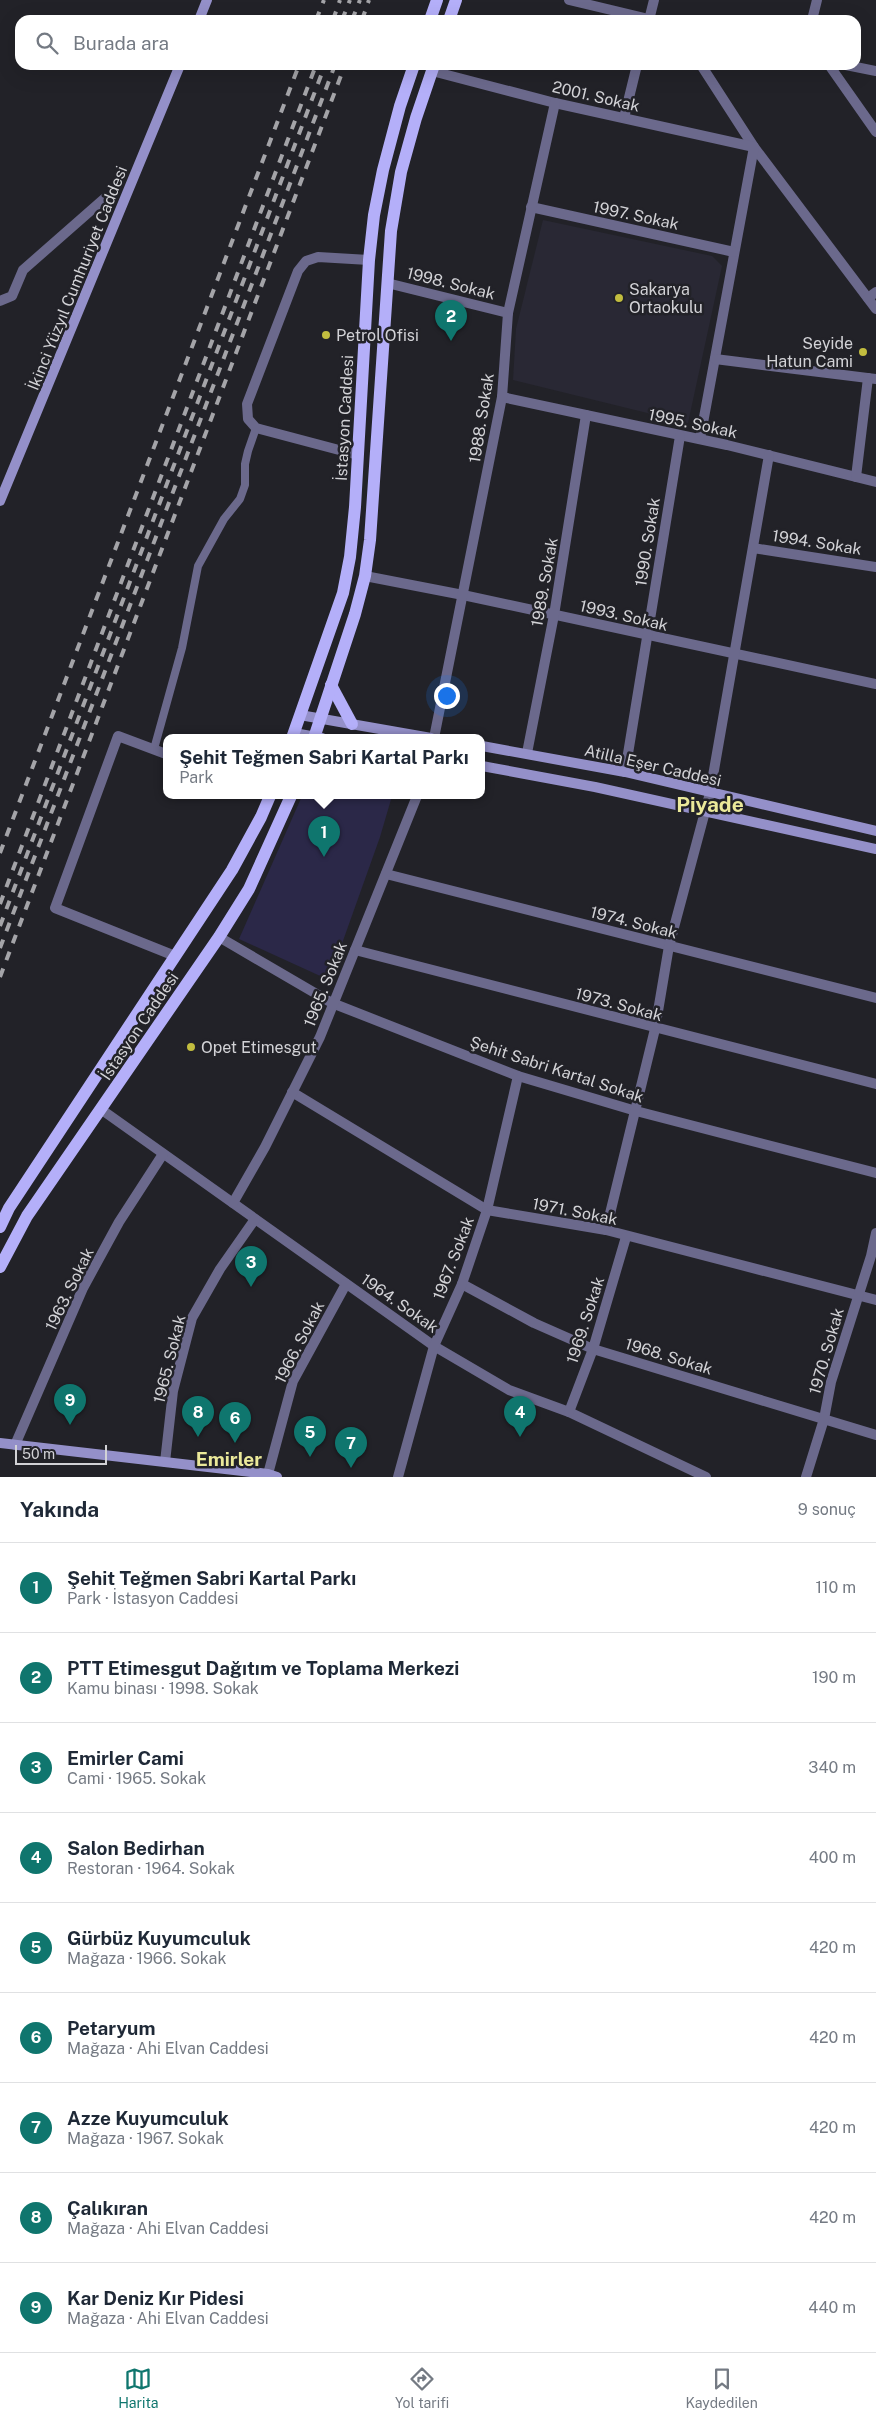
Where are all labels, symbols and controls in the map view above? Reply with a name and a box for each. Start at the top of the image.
search box [15,15,861,70]
icon: search [33,29,61,57]
text: Burada ara [73,32,169,54]
street label: 2001. Sokak [550,77,642,116]
street label: İkinci Yüzyıl Cumhuriyet Caddesi [23,163,131,393]
street label: 1997. Sokak [591,197,681,234]
street label: 1998. Sokak [405,263,497,304]
place label: Sakarya Ortaokulu [629,280,703,317]
marker: Sakarya Ortaokulu [613,292,625,304]
pin: 2 [435,300,467,341]
place label: Petrol Ofisi [336,326,419,345]
marker: Petrol Ofisi [320,329,332,341]
place label: Seyide Hatun Cami [766,334,853,371]
marker: Seyide Hatun Cami [857,346,869,358]
street label: İstasyon Caddesi [331,355,357,481]
street label: 1988. Sokak [465,372,498,464]
street label: 1995. Sokak [647,405,739,442]
street label: 1990. Sokak [631,496,664,588]
street label: 1994. Sokak [771,526,863,559]
street label: 1989. Sokak [527,536,562,628]
street label: 1993. Sokak [578,596,670,635]
your location [434,683,460,709]
popup [163,734,485,799]
street label: Atilla Eşer Caddesi [583,741,723,790]
text: Şehit Teğmen Sabri Kartal Parkı [179,746,469,768]
text: Park [179,768,213,787]
district label: Piyade [676,792,744,817]
pin: 1 [308,816,340,857]
street label: 1974. Sokak [588,902,679,942]
street label: 1965. Sokak [300,939,351,1030]
street label: İstasyon Caddesi [96,968,182,1084]
street label: 1973. Sokak [573,984,664,1025]
street label: Şehit Sabri Kartal Sokak [467,1032,646,1107]
place label: Opet Etimesgut [201,1038,317,1057]
marker: Opet Etimesgut [185,1041,197,1053]
street label: 1971. Sokak [531,1194,619,1229]
street label: 1967. Sokak [429,1214,478,1302]
street label: 1963. Sokak [41,1245,98,1334]
pin: 3 [235,1246,267,1287]
street label: 1964. Sokak [357,1270,442,1337]
street label: 1969. Sokak [563,1274,608,1366]
street label: 1966. Sokak [271,1298,328,1387]
street label: 1970. Sokak [805,1306,848,1397]
street label: 1965. Sokak [149,1313,190,1405]
street label: 1968. Sokak [623,1334,715,1379]
pin: 9 [54,1384,86,1425]
pin: 8 [182,1396,214,1437]
pin: 4 [504,1396,536,1437]
pin: 6 [219,1402,251,1443]
pin: 5 [294,1416,326,1457]
pin: 7 [335,1427,367,1468]
scale bar [15,1442,108,1465]
text: 50 m [22,1446,55,1462]
district label: Emirler [196,1448,262,1470]
text: Yakında [20,1497,99,1522]
text: 9 sonuç [798,1500,856,1519]
text: Şehit Teğmen Sabri Kartal Parkı [67,1567,356,1589]
text: 1 [33,1578,39,1597]
text: 110 m [815,1578,856,1597]
text: Park · İstasyon Caddesi [67,1589,238,1608]
text: PTT Etimesgut Dağıtım ve Toplama Merkezi [67,1657,459,1679]
text: 2 [31,1668,41,1687]
text: 190 m [812,1668,856,1687]
text: Kamu binası · 1998. Sokak [67,1679,259,1698]
text: Emirler Cami [67,1747,184,1769]
text: 3 [31,1758,41,1777]
text: 340 m [808,1758,856,1777]
text: Cami · 1965. Sokak [67,1769,206,1788]
text: Salon Bedirhan [67,1837,205,1859]
text: 4 [31,1848,41,1867]
text: 400 m [809,1848,856,1867]
text: Restoran · 1964. Sokak [67,1859,235,1878]
text: Gürbüz Kuyumculuk [67,1927,251,1949]
text: 5 [31,1938,41,1957]
text: 420 m [809,1938,856,1957]
text: Mağaza · 1966. Sokak [67,1949,226,1968]
text: Petaryum [67,2017,156,2039]
text: 6 [31,2028,41,2047]
text: 420 m [809,2028,856,2047]
text: Mağaza · Ahi Elvan Caddesi [67,2039,269,2058]
text: Azze Kuyumculuk [67,2107,229,2129]
text: 7 [31,2118,41,2137]
text: 420 m [809,2118,856,2137]
text: Mağaza · 1967. Sokak [67,2129,224,2148]
text: Çalıkıran [67,2197,148,2219]
text: 8 [31,2208,41,2227]
text: 420 m [809,2208,856,2227]
text: Mağaza · Ahi Elvan Caddesi [67,2219,269,2238]
text: Kar Deniz Kır Pidesi [67,2287,244,2309]
text: 9 [31,2298,41,2317]
text: 440 m [808,2298,856,2317]
text: Mağaza · Ahi Elvan Caddesi [67,2309,269,2328]
tab: Harita [118,2365,159,2411]
tab: Yol tarifi [395,2365,449,2411]
tab: Kaydedilen [685,2365,758,2411]

